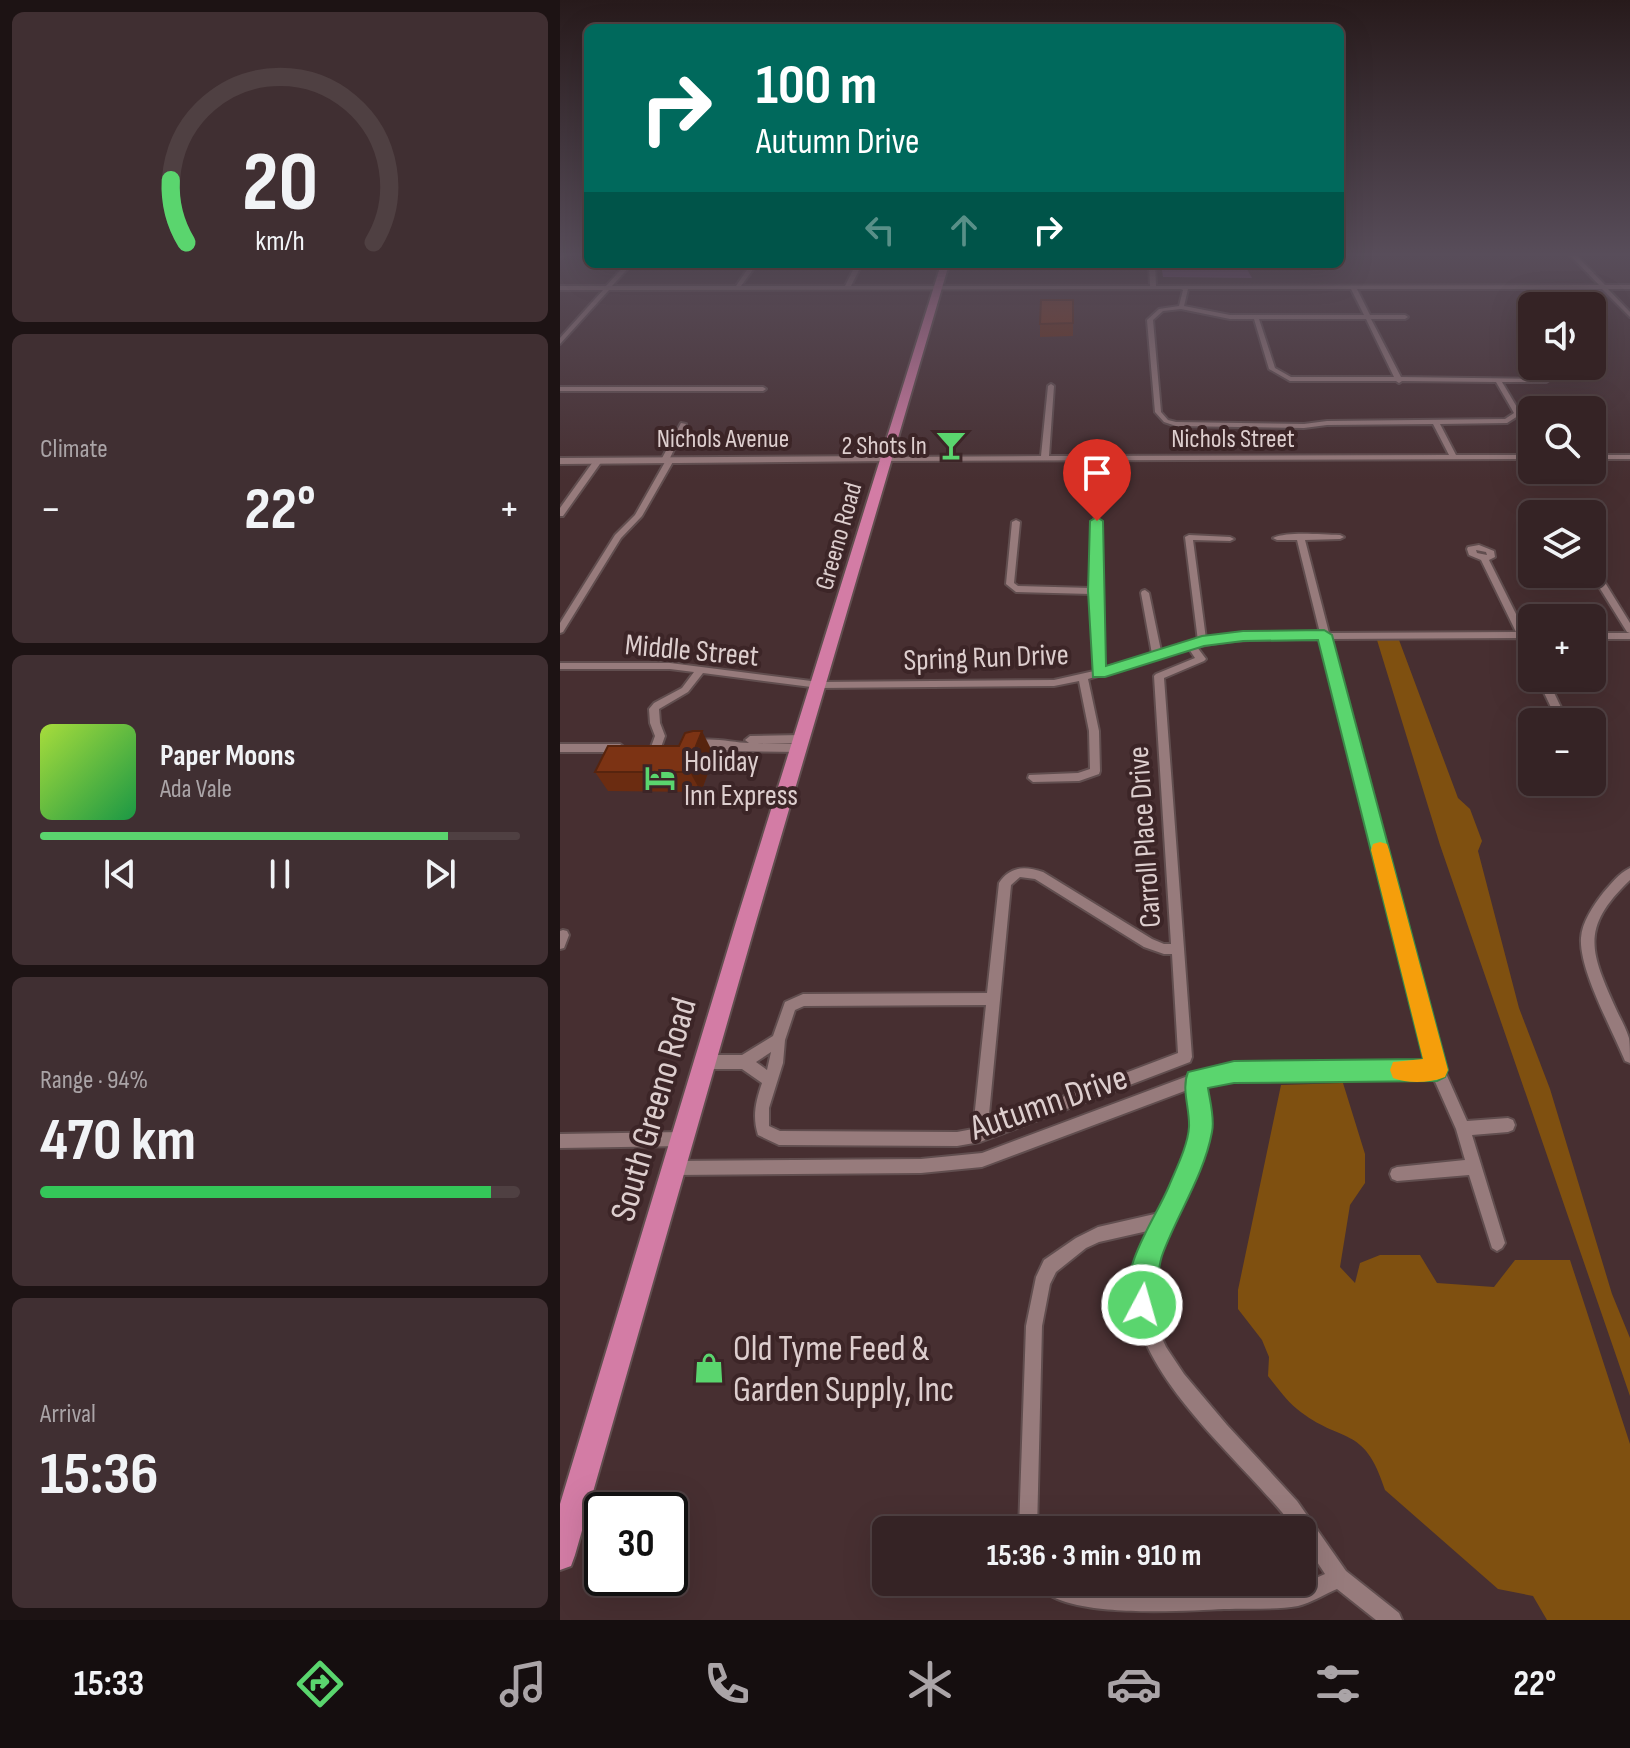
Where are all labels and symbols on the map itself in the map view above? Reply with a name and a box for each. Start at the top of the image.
street label: Nichols Avenue [657,424,789,455]
street label: Nichols Street [1171,424,1295,455]
bar icon: 2 Shots In [934,428,968,462]
place label: 2 Shots In [842,431,927,462]
pin [1063,439,1131,521]
street label: Greeno Road [809,479,870,594]
street label: Middle Street [624,627,760,675]
street label: Spring Run Drive [903,637,1069,679]
place label: Holiday Inn Express [684,744,798,814]
street label: Carroll Place Drive [1121,745,1169,929]
hotel icon: Holiday Inn Express [643,761,677,795]
street label: South Greeno Road [602,993,707,1226]
street label: Autumn Drive [964,1056,1133,1151]
position arrow [1100,1263,1184,1347]
place label: Old Tyme Feed & Garden Supply, Inc [733,1328,954,1412]
shop icon: Old Tyme Feed & Garden Supply, Inc [692,1351,726,1385]
speed limit sign: 30 [584,1492,688,1596]

